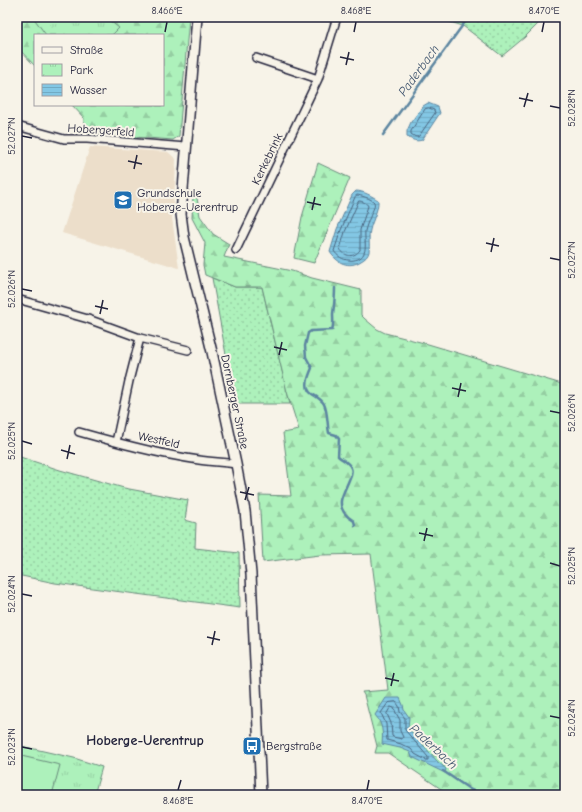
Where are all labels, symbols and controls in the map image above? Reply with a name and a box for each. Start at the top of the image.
text: 8.466°E [152,5,182,17]
text: 8.468°E [341,5,371,17]
text: 8.470°E [529,5,559,17]
legend [34,34,164,106]
water label: Paderbach [395,42,442,99]
text: Straße [70,43,103,57]
text: Park [70,63,93,77]
text: Wasser [70,83,107,97]
text: 52.028°N [566,89,578,127]
text: 52.027°N [6,117,18,155]
street label: Hobergerfeld [67,121,135,139]
street label: Kerkebrink [249,131,286,187]
place label: Grundschule Hoberge-Uerentrup [137,186,238,214]
school or university icon: Grundschule Hoberge-Uerentrup [112,189,134,211]
text: 52.027°N [566,241,578,279]
text: 52.026°N [6,270,18,308]
street label: Dornberger Straße [218,353,252,451]
text: 52.026°N [566,394,578,432]
text: 52.025°N [6,422,18,460]
street label: Westfeld [137,429,181,451]
text: 52.025°N [566,547,578,585]
text: 52.024°N [6,575,18,613]
text: 52.024°N [566,699,578,737]
water label: Paderbach [407,721,461,772]
text: 52.023°N [6,728,18,766]
district label: Hoberge-Uerentrup [86,732,204,749]
bus stop icon: Bergstraße [241,735,263,757]
place label: Bergstraße [266,739,322,753]
text: 8.468°E [163,795,193,807]
text: 8.470°E [352,795,382,807]

